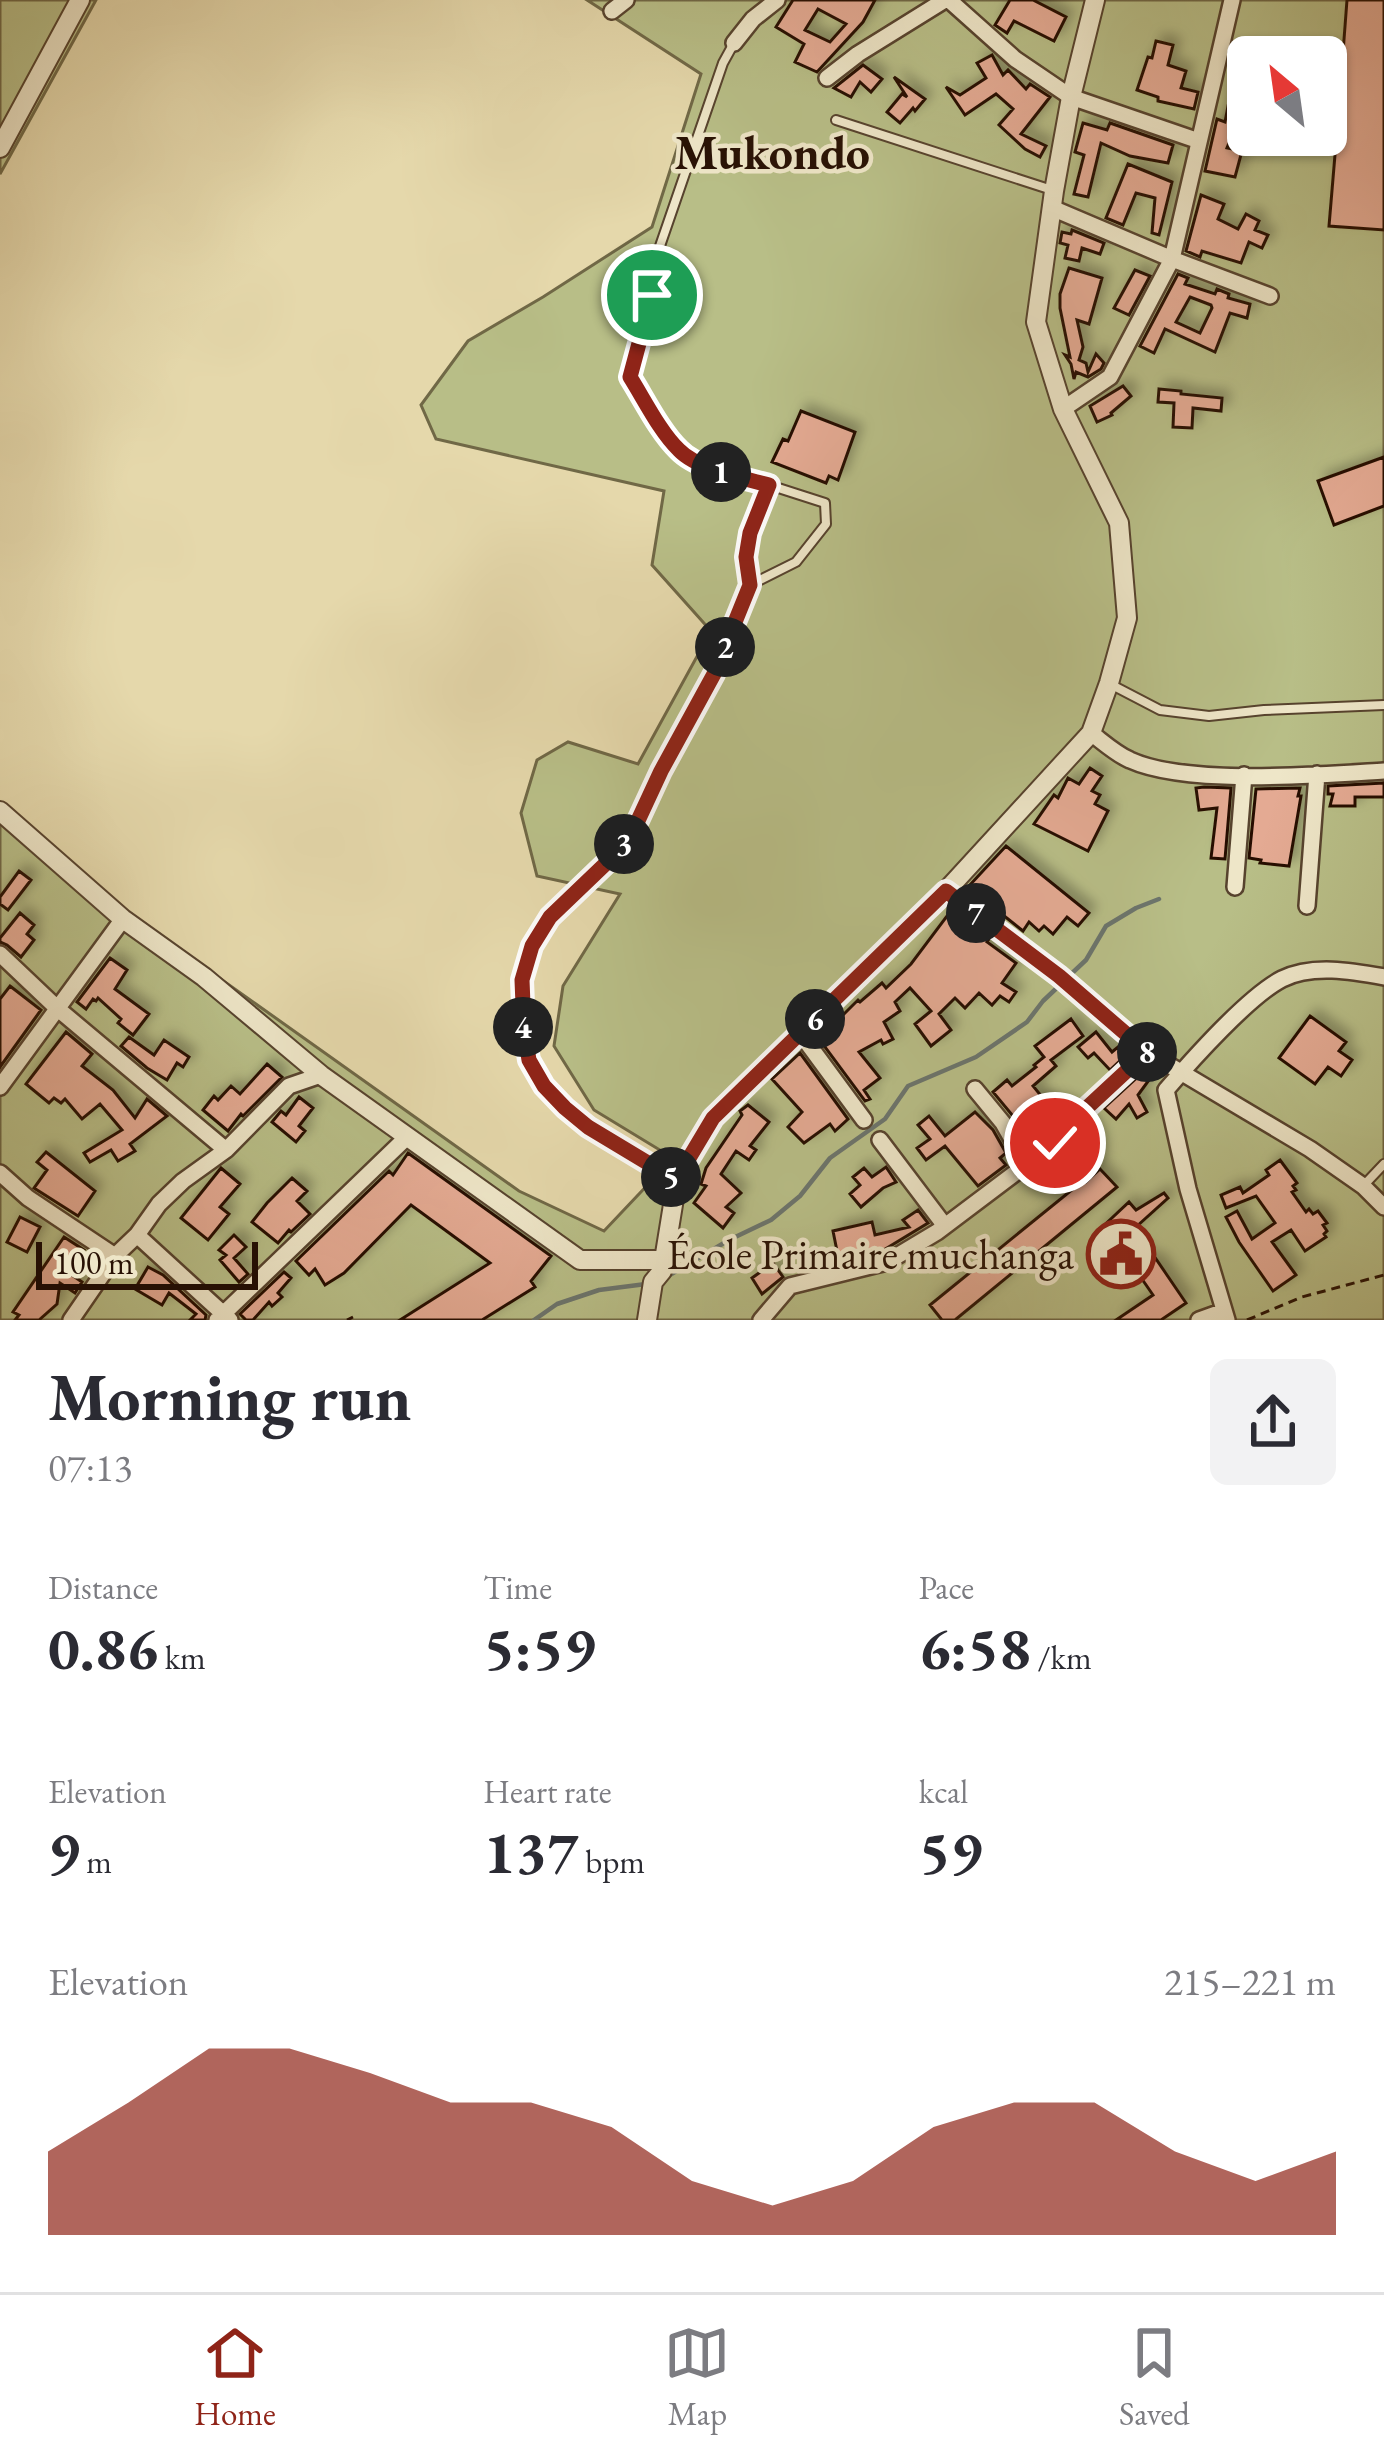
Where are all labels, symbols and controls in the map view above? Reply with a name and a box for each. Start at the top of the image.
north arrow [1227,36,1347,156]
map controls [1227,36,1347,156]
district label: Mukondo [674,121,870,183]
pin [601,244,703,346]
icon: arrive [619,262,685,328]
pin: 1 [691,442,751,502]
text: 1 [712,450,730,493]
pin: 2 [695,617,755,677]
text: 2 [716,625,734,668]
pin: 3 [594,814,654,874]
text: 3 [615,822,633,865]
pin: 7 [946,883,1006,943]
text: 7 [967,891,985,934]
pin: 6 [785,989,845,1049]
pin: 4 [493,997,553,1057]
text: 6 [806,997,824,1040]
text: 4 [514,1005,532,1048]
pin: 8 [1117,1022,1177,1082]
text: 8 [1138,1030,1156,1073]
pin [1004,1092,1106,1194]
icon: check [1022,1110,1088,1176]
pin: 5 [641,1147,701,1207]
text: 5 [662,1155,680,1198]
public building icon: École Primaire muchanga [1086,1219,1156,1289]
place label: École Primaire muchanga [667,1227,1074,1282]
scale bar [36,1236,258,1289]
text: 100 m [54,1241,134,1284]
text: Morning run [48,1354,412,1440]
button: share [1210,1359,1336,1485]
text: 07:13 [48,1442,133,1493]
text: Distance [48,1566,158,1609]
text: Time [483,1566,552,1609]
text: Pace [919,1566,974,1609]
text: 0.86 [48,1609,158,1687]
text: 5:59 [483,1609,595,1687]
text: 6:58 [919,1609,1031,1687]
text: km [158,1636,206,1679]
text: /km [1031,1636,1092,1679]
text: Elevation [48,1770,167,1813]
text: Heart rate [483,1770,612,1813]
text: kcal [919,1770,968,1813]
text: 9 [48,1813,80,1891]
text: 137 [483,1813,579,1891]
text: 59 [919,1813,982,1891]
text: m [80,1840,112,1883]
text: bpm [579,1840,645,1883]
text: Elevation [48,1956,188,2007]
text: 215–221 m [1164,1956,1336,2007]
tab: Home [194,2320,276,2435]
tab: Map [664,2320,730,2435]
tab: Saved [1119,2320,1190,2435]

